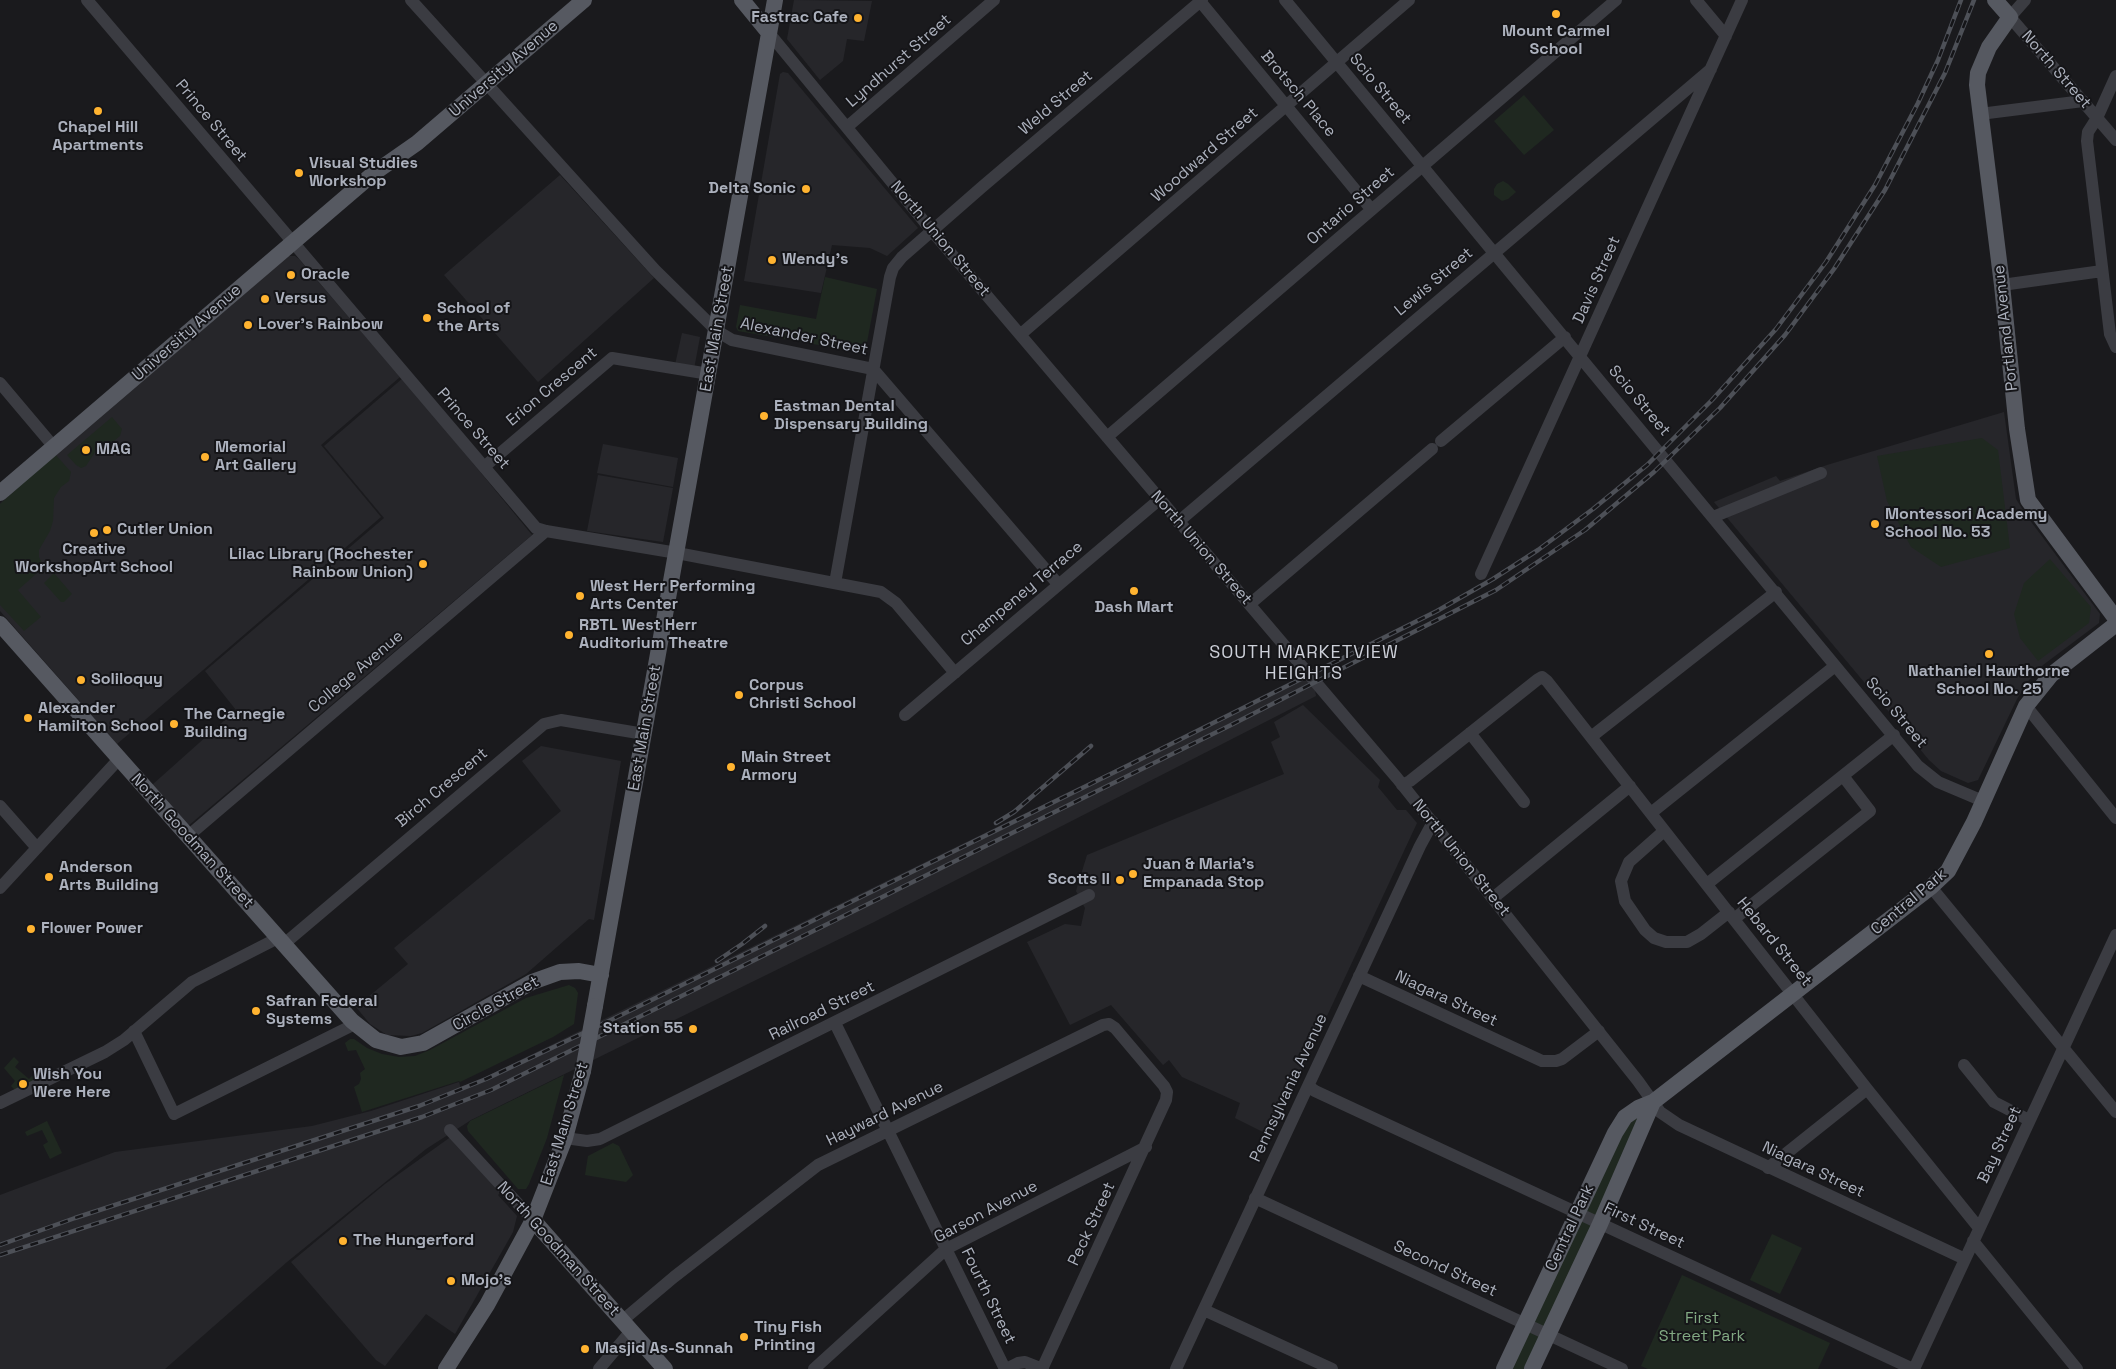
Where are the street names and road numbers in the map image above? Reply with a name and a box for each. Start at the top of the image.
street label: Lyndhurst Street [843,10,955,112]
street label: University Avenue [446,16,562,122]
street label: North Street [2017,27,2095,113]
street label: Brotsch Place [1256,47,1340,141]
street label: Scio Street [1345,50,1415,128]
street label: Weld Street [1015,67,1097,139]
street label: Prince Street [171,76,251,166]
street label: Woodward Street [1148,104,1262,206]
street label: Ontario Street [1303,163,1399,249]
street label: North Union Street [886,177,994,301]
street label: Davis Street [1569,233,1625,327]
street label: Lewis Street [1391,244,1477,320]
street label: East Main Street [696,264,738,394]
street label: Portland Avenue [1990,264,2022,392]
street label: University Avenue [129,280,245,386]
street label: Alexander Street [738,314,870,360]
street label: Erion Crescent [503,343,601,431]
street label: Scio Street [1604,362,1674,440]
street label: Prince Street [432,384,514,474]
street label: North Union Street [1146,487,1256,609]
street label: Champeney Terrace [957,537,1087,651]
street label: College Avenue [305,627,407,717]
street label: East Main Street [624,663,666,793]
street label: Scio Street [1861,674,1931,752]
street label: Birch Crescent [392,744,492,832]
street label: North Goodman Street [127,770,257,912]
street label: North Union Street [1408,796,1514,920]
street label: Central Park [1867,865,1951,939]
street label: Hebard Street [1732,894,1816,990]
street label: Niagara Street [1392,967,1500,1031]
street label: Circle Street [449,972,543,1036]
street label: Railroad Street [766,977,878,1045]
street label: Pennsylvania Avenue [1246,1011,1332,1165]
street label: East Main Street [537,1060,593,1188]
street label: Hayward Avenue [823,1077,947,1151]
street label: Bay Street [1974,1104,2026,1186]
street label: Niagara Street [1759,1138,1867,1202]
street label: Garson Avenue [931,1177,1041,1247]
street label: North Goodman Street [493,1178,623,1320]
street label: Peck Street [1064,1179,1120,1269]
street label: Central Park [1542,1182,1598,1274]
street label: First Street [1600,1199,1688,1253]
street label: Second Street [1390,1237,1500,1301]
street label: Fourth Street [956,1245,1020,1347]

